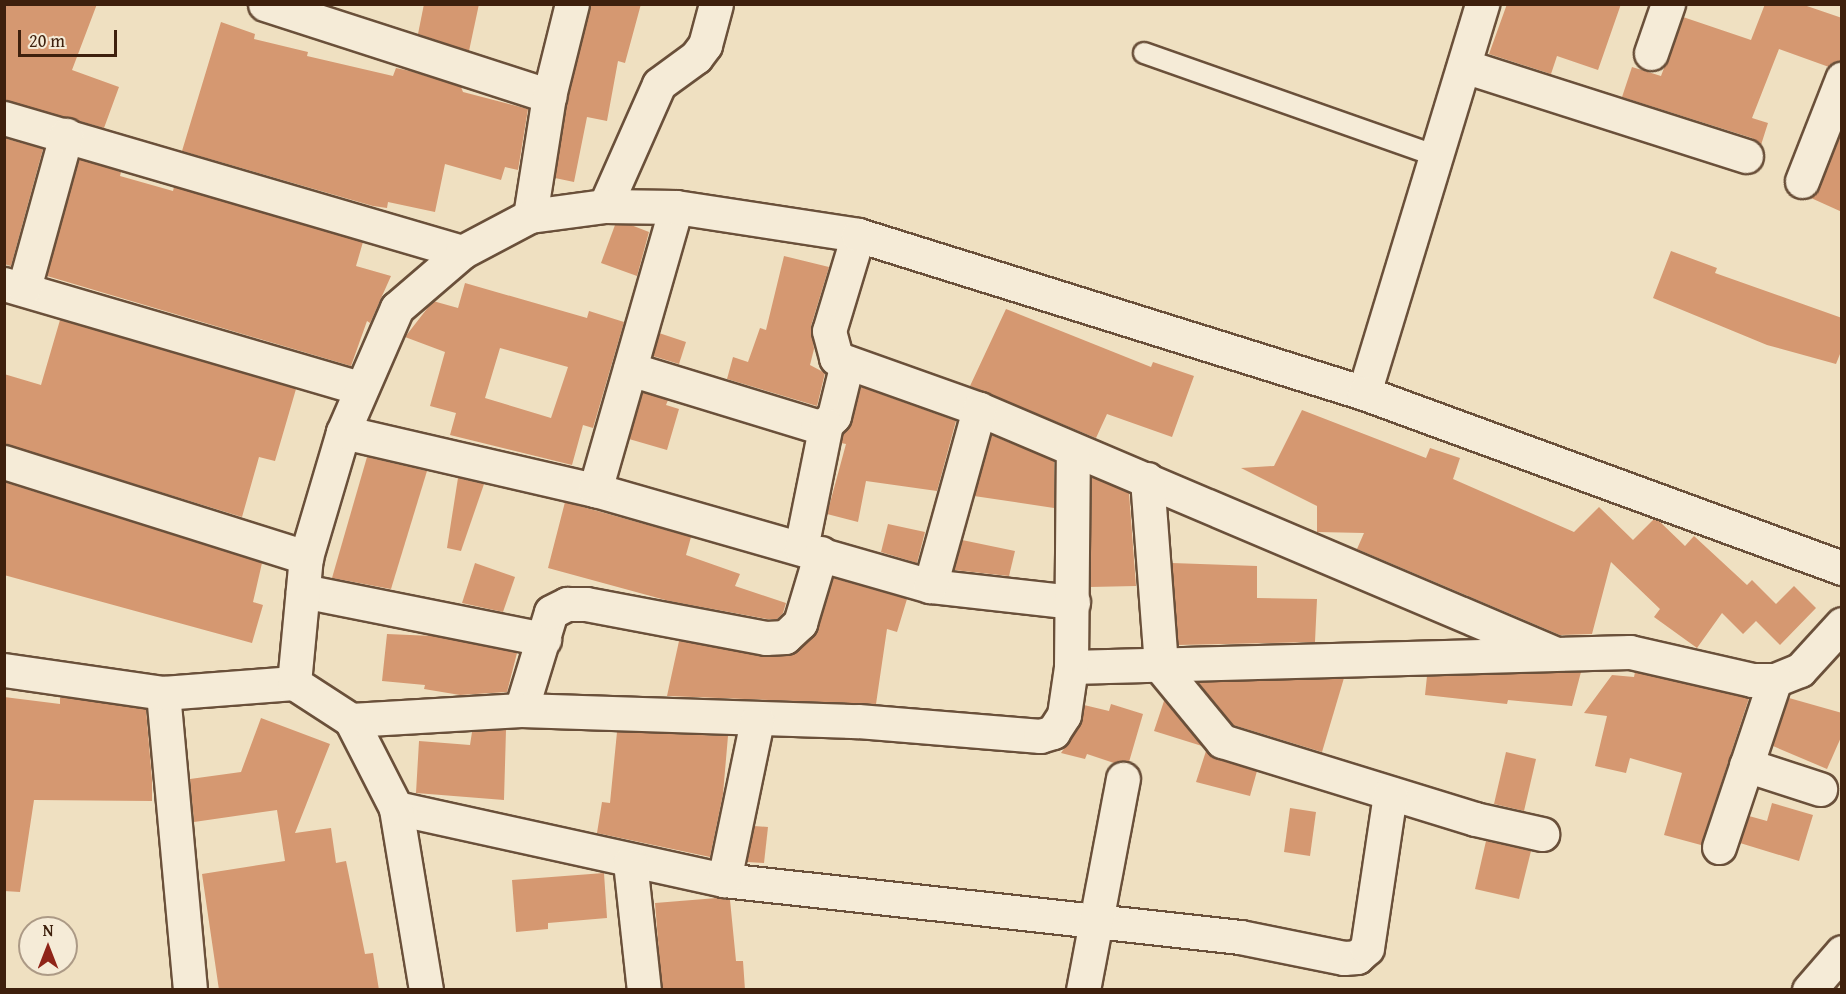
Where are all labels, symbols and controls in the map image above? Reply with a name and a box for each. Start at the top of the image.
scale bar [21,18,120,56]
text: 20 m [29,27,65,54]
north arrow [18,916,78,976]
text: N [43,918,53,942]

